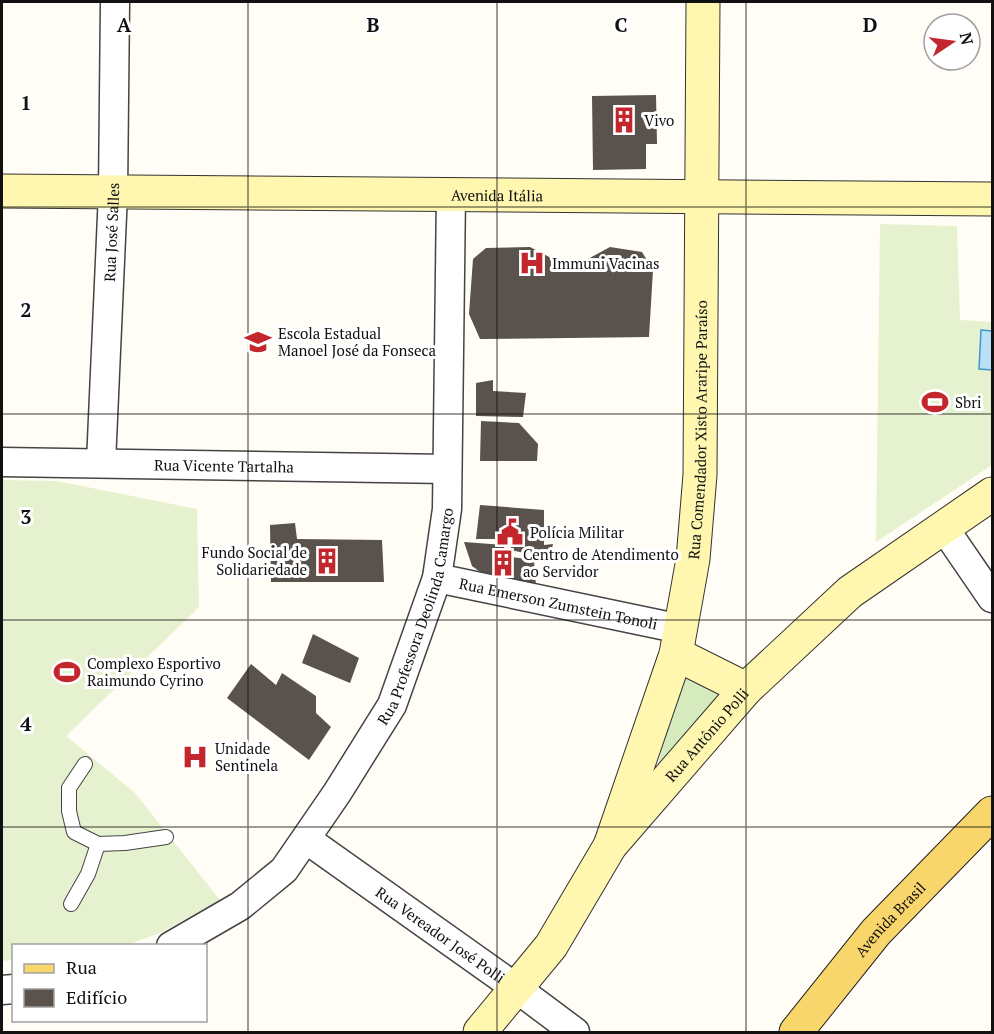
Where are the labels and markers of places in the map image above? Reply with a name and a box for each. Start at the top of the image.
building icon: Vivo [609,105,639,135]
place label: Vivo [644,110,674,130]
hospital icon: Immuni Vacinas [517,248,547,278]
place label: Immuni Vacinas [552,253,660,273]
place label: Escola Estadual Manoel José da Fonseca [278,323,437,360]
school or university icon: Escola Estadual Manoel José da Fonseca [243,327,273,357]
sports icon: Sbri [920,387,950,417]
place label: Sbri [955,392,982,412]
public building icon: Polícia Militar [495,517,525,547]
place label: Polícia Militar [530,522,624,542]
place label: Fundo Social de Solidariedade [202,542,307,579]
place label: Centro de Atendimento ao Servidor [523,544,679,581]
building icon: Fundo Social de Solidariedade [312,546,342,576]
building icon: Centro de Atendimento ao Servidor [488,548,518,578]
place label: Complexo Esportivo Raimundo Cyrino [87,653,221,690]
sports icon: Complexo Esportivo Raimundo Cyrino [52,657,82,687]
place label: Unidade Sentinela [215,738,279,775]
hospital icon: Unidade Sentinela [180,742,210,772]

